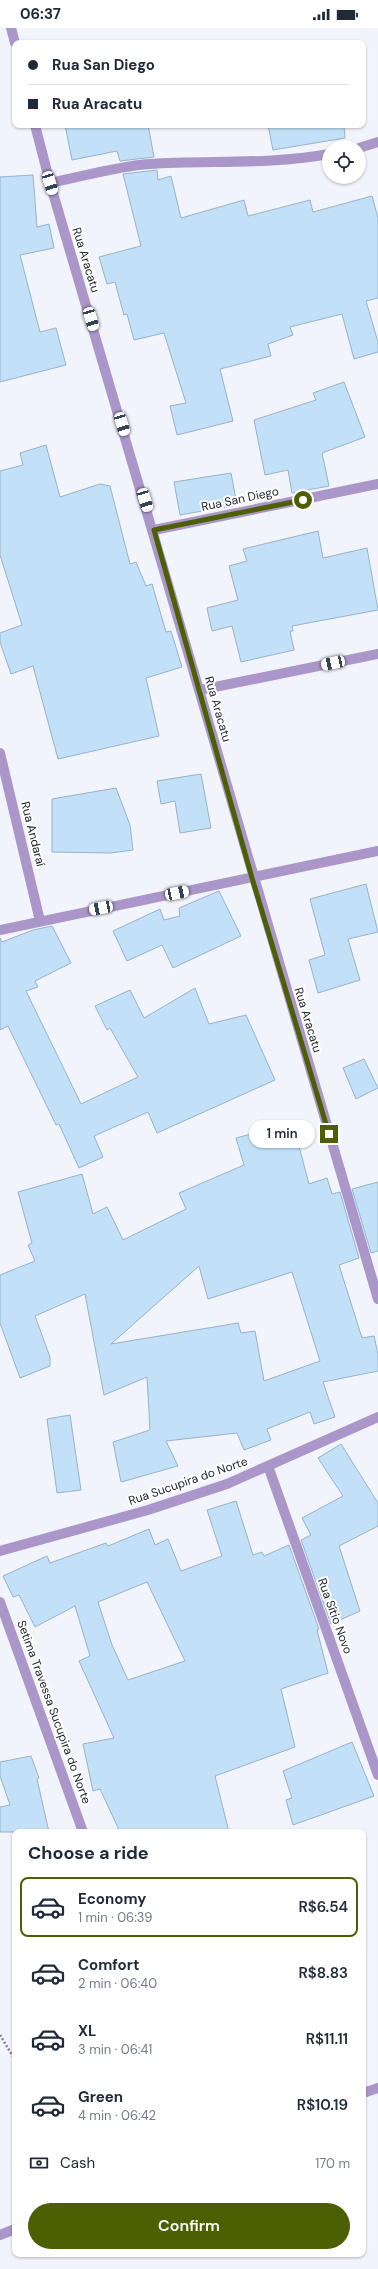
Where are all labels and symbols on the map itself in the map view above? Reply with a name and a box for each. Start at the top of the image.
car [41,170,59,196]
street label: Rua Aracatu [68,225,104,295]
car [82,306,100,332]
car [113,411,131,437]
street label: Rua San Diego [200,483,280,515]
car [136,487,154,513]
route start [294,491,312,509]
car [320,655,346,671]
street label: Rua Aracatu [201,674,235,744]
street label: Rua Andaraí [17,800,49,868]
car [164,885,190,901]
car [88,900,114,916]
street label: Rua Aracatu [290,985,326,1055]
callout: 1 min [249,1120,315,1148]
route end [320,1125,338,1143]
street label: Rua Sucupira do Norte [126,1453,250,1509]
street label: Rua Sítio Novo [314,1576,356,1656]
street label: Setima Travessa Sucupira do Norte [13,1618,95,1806]

